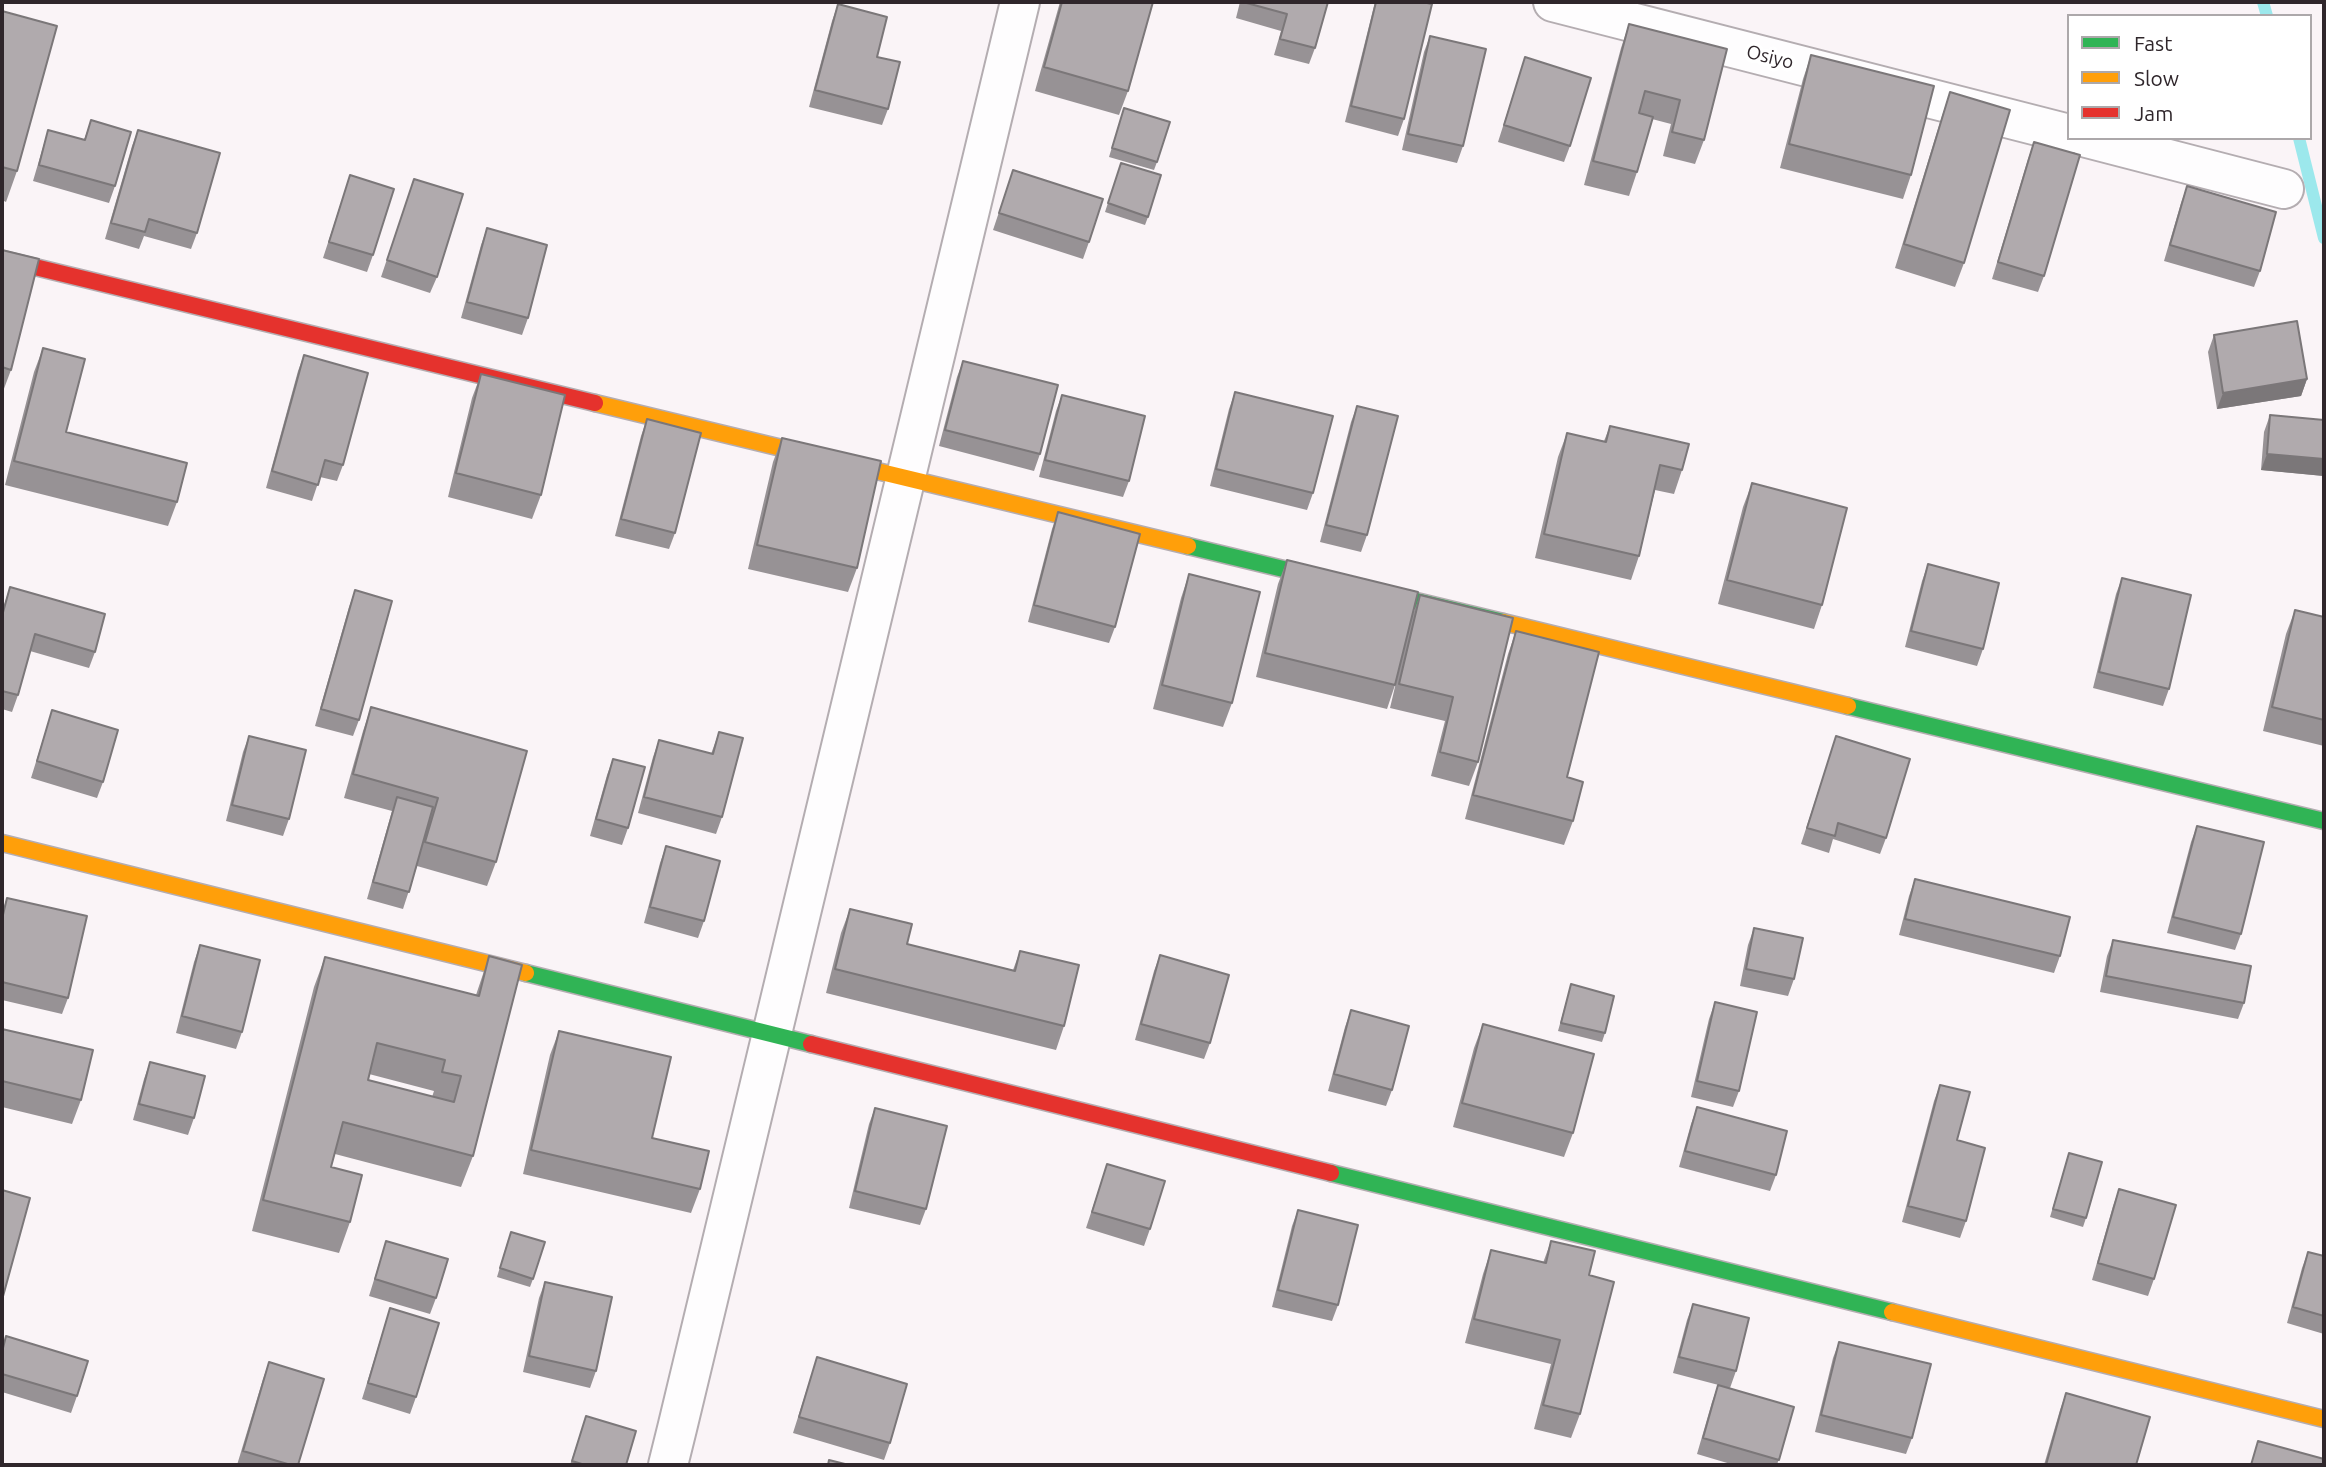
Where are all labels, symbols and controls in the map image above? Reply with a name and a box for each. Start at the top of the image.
legend [2067,14,2312,140]
text: Fast [2134,31,2172,55]
street label: Osiyo [1744,40,1796,74]
text: Slow [2134,66,2179,90]
text: Jam [2134,101,2173,125]

